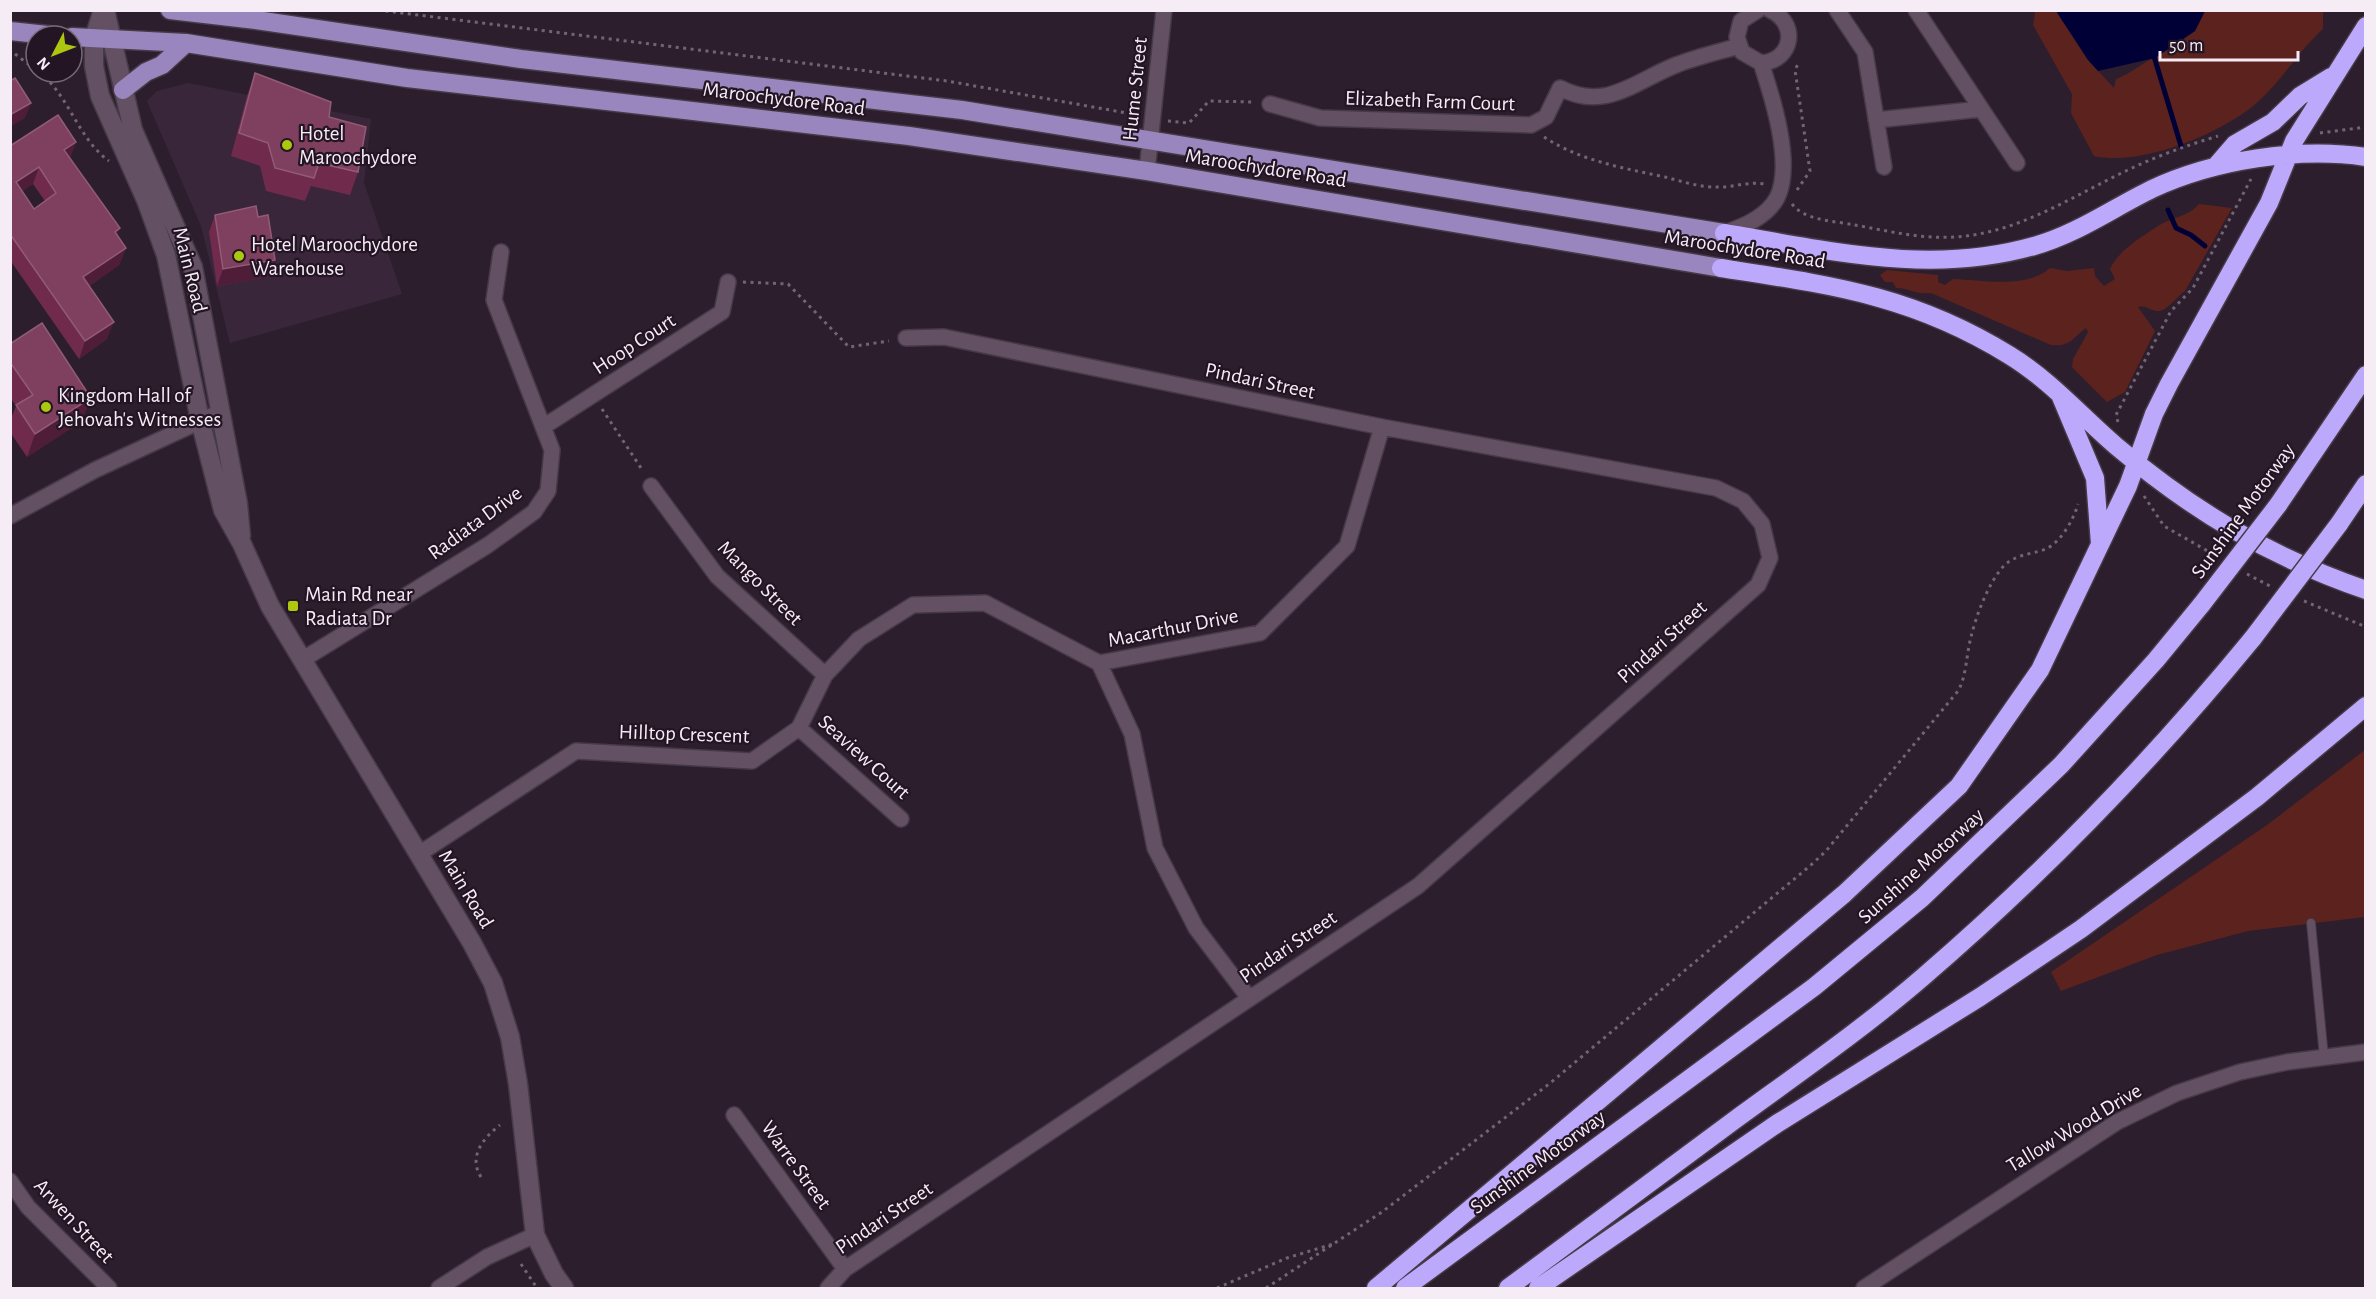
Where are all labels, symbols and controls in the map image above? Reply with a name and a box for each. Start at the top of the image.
north arrow [24,24,84,84]
scale bar [2160,24,2298,62]
street label: Hume Street [1119,36,1151,142]
text: 50 m [2169,37,2203,55]
text: N [34,54,53,73]
street label: Maroochydore Road [702,79,866,119]
street label: Elizabeth Farm Court [1345,88,1516,114]
place label: Hotel Maroochydore [299,123,417,168]
marker: Hotel Maroochydore [280,138,294,152]
street label: Maroochydore Road [1184,145,1348,191]
street label: Main Road [169,225,211,315]
street label: Maroochydore Road [1663,226,1827,272]
place label: Hotel Maroochydore Warehouse [251,234,418,279]
marker: Hotel Maroochydore Warehouse [232,249,246,263]
street label: Hoop Court [589,310,679,378]
street label: Pindari Street [1203,359,1317,403]
place label: Kingdom Hall of Jehovah's Witnesses [58,385,221,430]
marker: Kingdom Hall of Jehovah's Witnesses [39,400,53,414]
street label: Sunshine Motorway [2187,440,2299,582]
street label: Radiata Drive [424,482,526,564]
street label: Mango Street [714,537,807,630]
place label: Main Rd near Radiata Dr [305,584,413,629]
street label: Pindari Street [1613,597,1711,687]
marker: Main Rd near Radiata Dr [286,599,300,613]
street label: Macarthur Drive [1106,605,1240,651]
street label: Seaview Court [814,711,914,803]
street label: Hilltop Crescent [618,721,750,747]
street label: Sunshine Motorway [1854,804,1988,928]
street label: Main Road [435,846,498,932]
street label: Pindari Street [1236,907,1341,987]
street label: Tallow Wood Drive [2003,1080,2145,1176]
street label: Sunshine Motorway [1467,1106,1609,1218]
street label: Warre Street [757,1117,835,1213]
street label: Arwen Street [30,1175,118,1267]
street label: Pindari Street [832,1178,937,1258]

